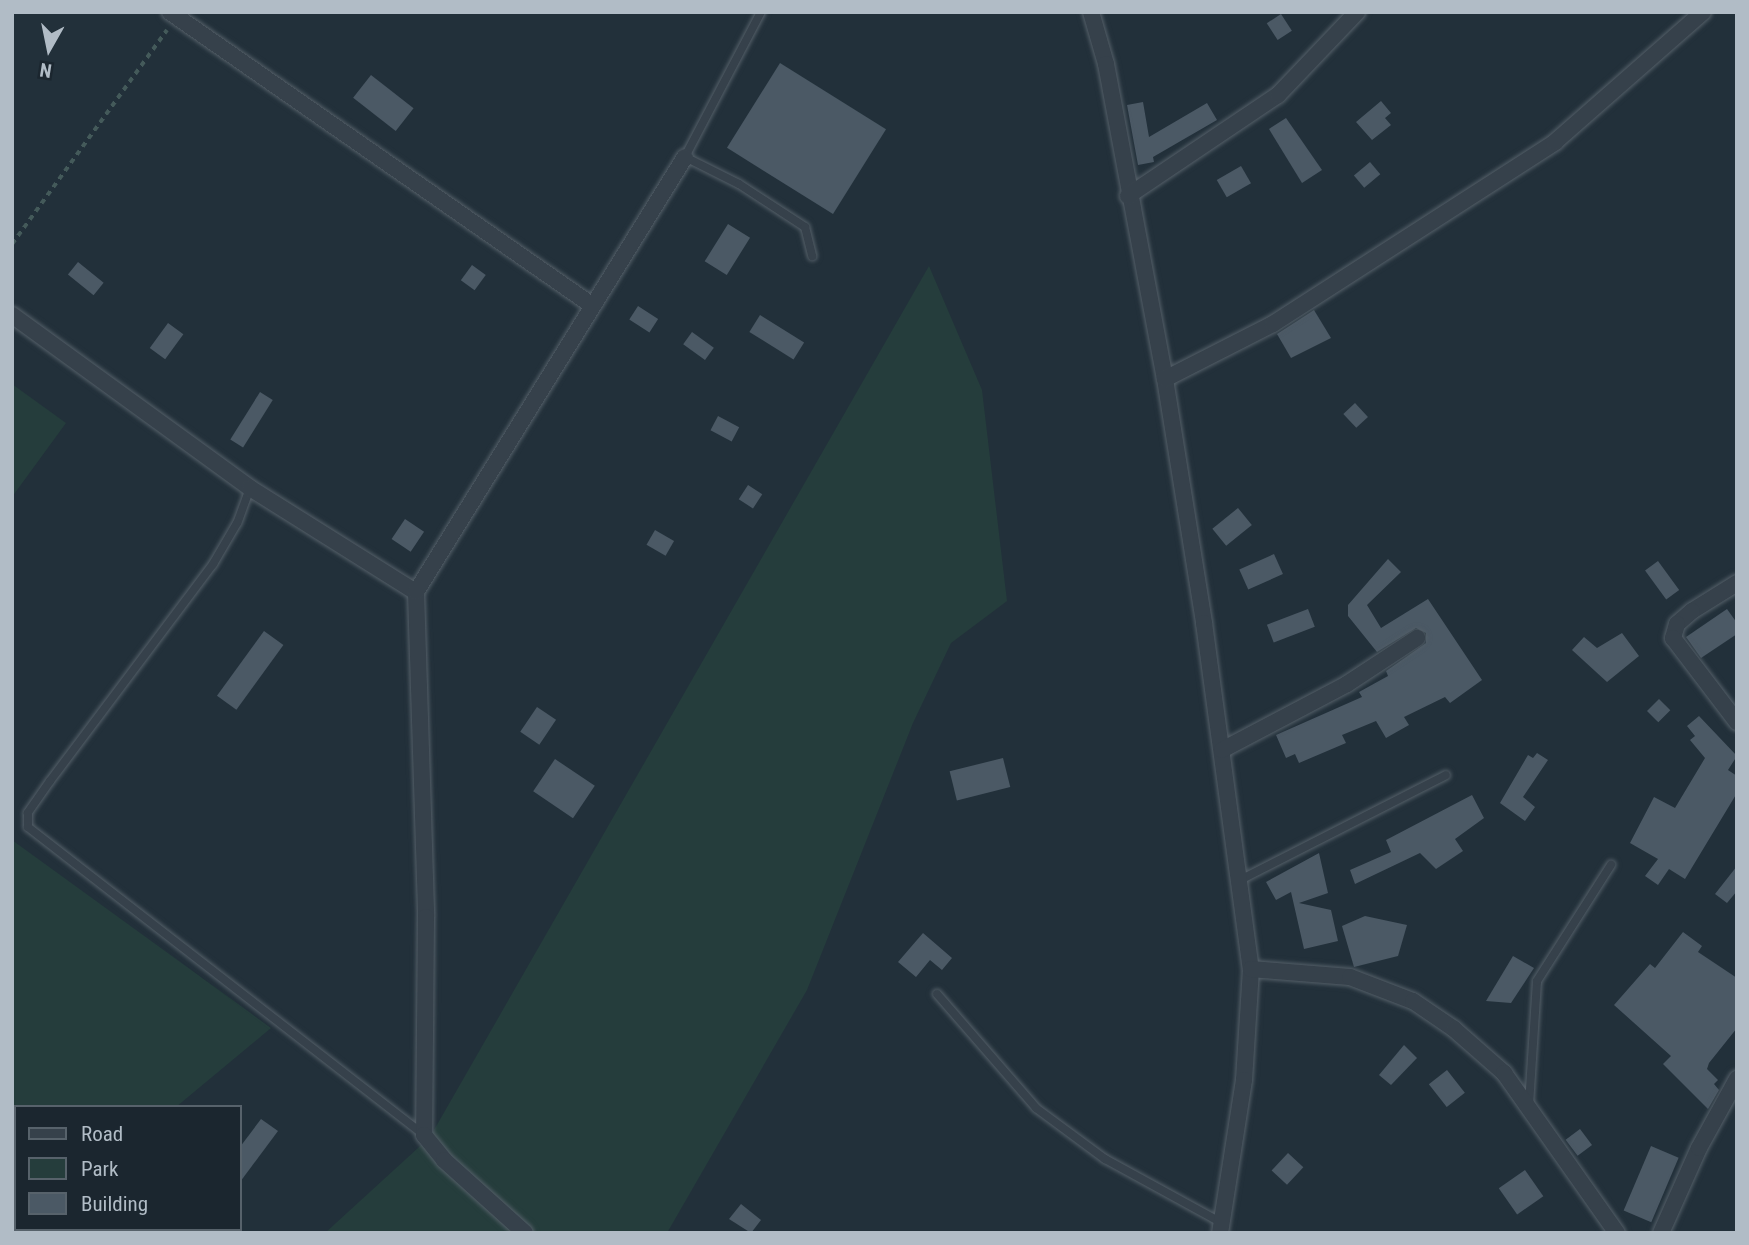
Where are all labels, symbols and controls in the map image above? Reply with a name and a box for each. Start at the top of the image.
north arrow [14,14,84,84]
text: N [38,58,53,83]
legend [14,1105,242,1231]
text: Road [81,1122,123,1146]
text: Park [81,1157,118,1181]
text: Building [81,1192,148,1216]

